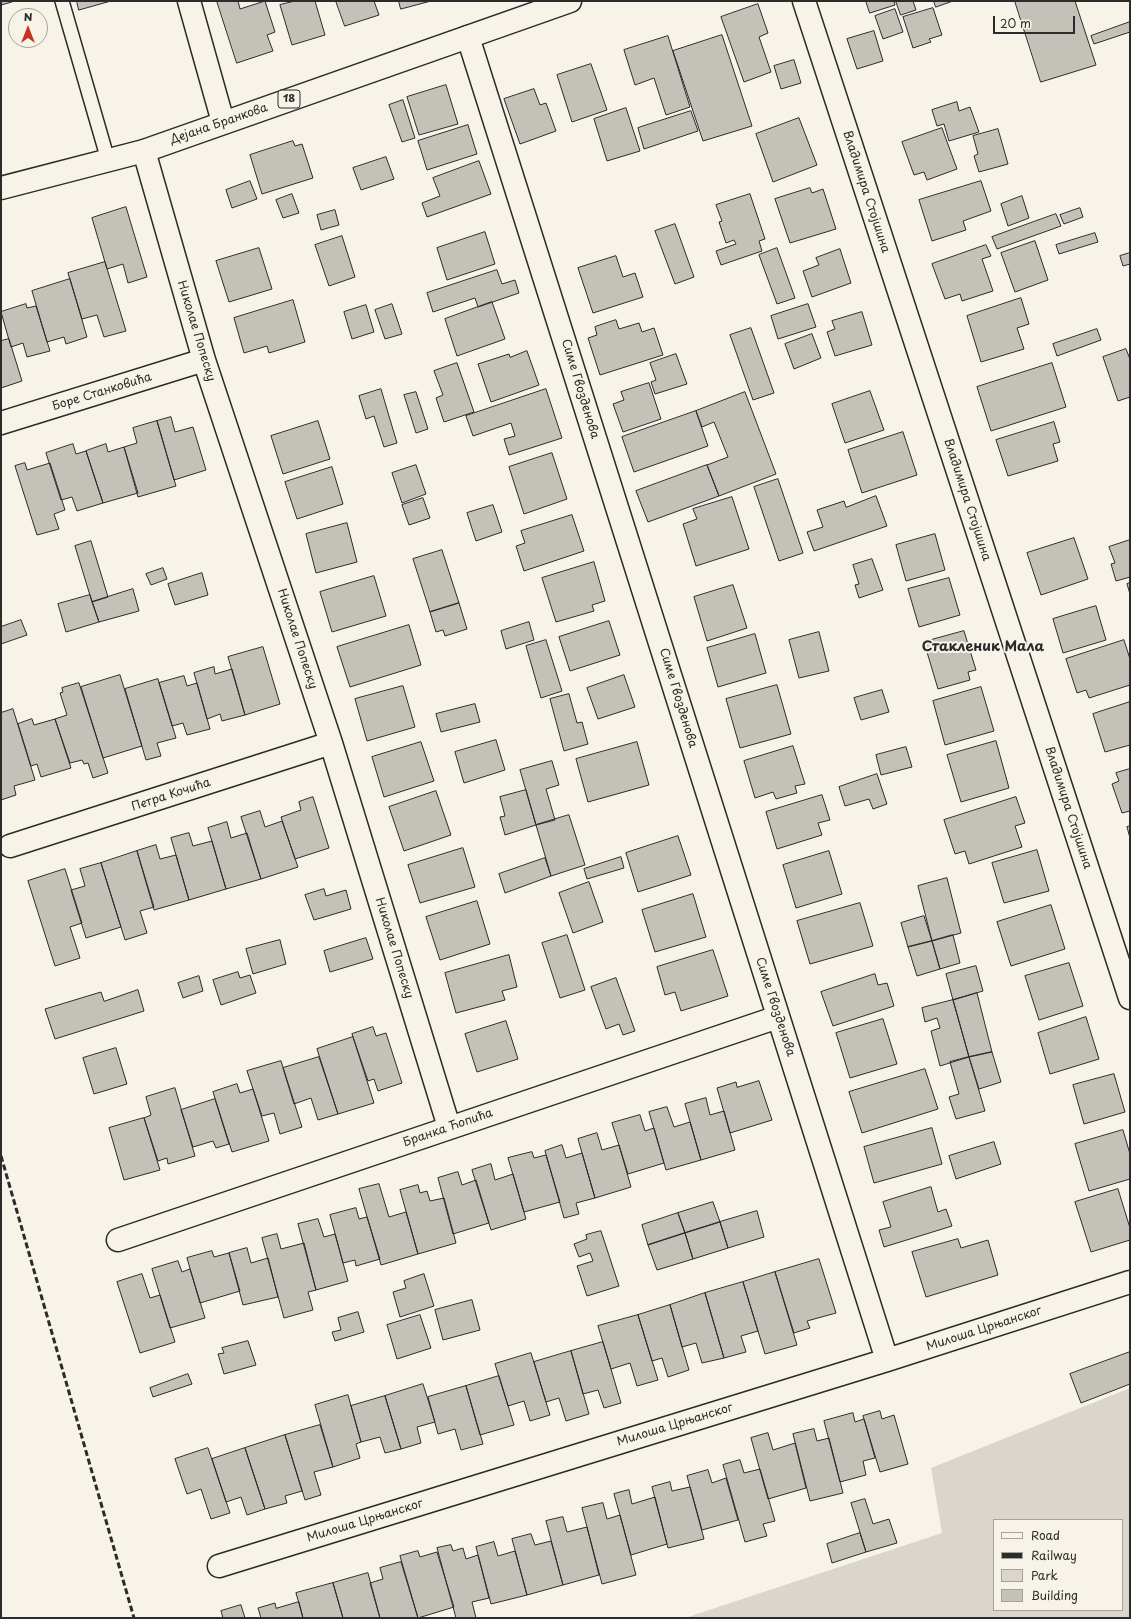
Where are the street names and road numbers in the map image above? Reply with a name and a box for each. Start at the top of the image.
road number: 18 [278,90,300,108]
street label: Дејана Бранкова [168,101,270,147]
street label: Владимира Стојшина [839,129,893,255]
street label: Николае Попеску [174,279,218,383]
street label: Симе Гвозденова [558,337,602,441]
street label: Боре Станковића [51,370,153,414]
street label: Владимира Стојшина [940,437,994,563]
street label: Николае Попеску [274,587,320,691]
street label: Симе Гвозденова [656,646,700,750]
street label: Владимира Стојшина [1041,745,1095,871]
street label: Петра Кочића [130,775,212,815]
street label: Николае Попеску [372,896,416,1000]
street label: Симе Гвозденова [752,956,798,1058]
street label: Бранка Ћопића [401,1106,495,1150]
street label: Милоша Црњанског [924,1304,1044,1354]
street label: Милоша Црњанског [615,1400,735,1450]
street label: Милоша Црњанског [305,1496,425,1546]

